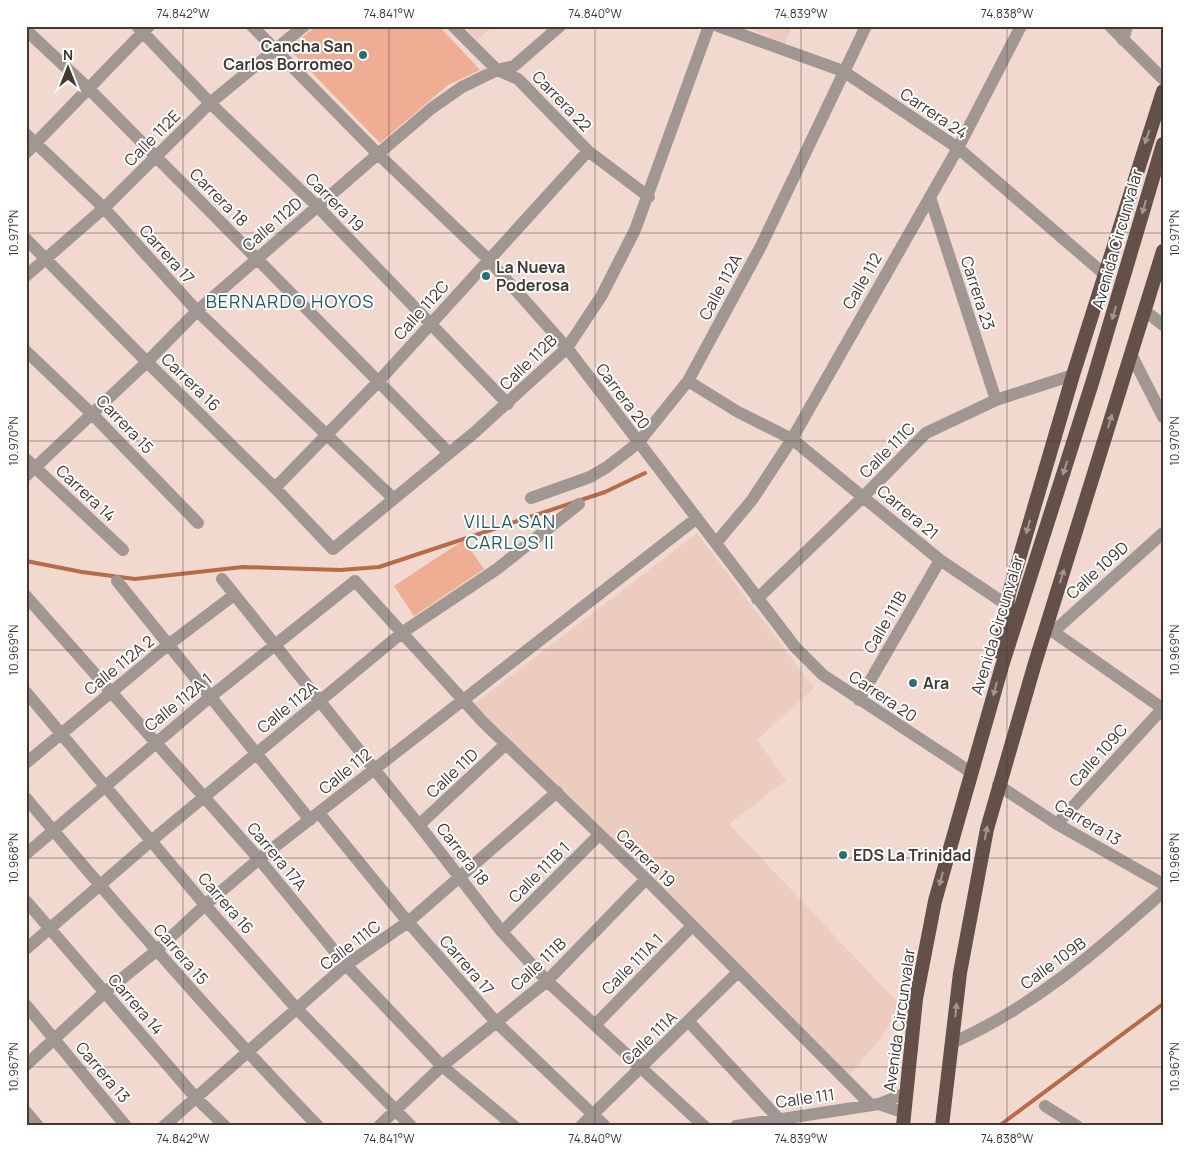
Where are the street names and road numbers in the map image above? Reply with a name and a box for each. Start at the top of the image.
street label: Carrera 22 [527,66,597,136]
street label: Carrera 24 [896,82,972,144]
street label: Calle 112E [119,105,185,171]
street label: Carrera 18 [185,163,253,231]
street label: Avenida Circunvalar [1086,166,1148,312]
street label: Carrera 19 [301,168,369,236]
street label: Calle 112D [237,192,307,256]
street label: Carrera 17 [134,220,200,288]
street label: Calle 112 [837,249,887,313]
street label: Calle 112A [693,250,747,324]
street label: Carrera 23 [956,253,1000,333]
street label: Calle 112C [388,275,454,345]
street label: Calle 112B [495,329,562,395]
street label: Carrera 16 [156,348,226,416]
street label: Carrera 20 [591,358,655,434]
street label: Carrera 15 [91,390,159,458]
street label: Calle 111C [854,417,920,483]
street label: Carrera 14 [51,460,121,526]
street label: Carrera 21 [873,480,943,544]
street label: Calle 109D [1061,536,1133,604]
street label: Avenida Circunvalar [965,552,1029,697]
street label: Calle 111B [858,587,912,657]
street label: Calle 112A 2 [79,630,159,700]
street label: Carrera 20 [845,665,921,727]
street label: Calle 112A 1 [140,668,216,736]
street label: Calle 112A [252,676,322,738]
street label: Calle 109C [1064,719,1132,791]
street label: Calle 112 [314,743,376,799]
street label: Calle 11D [421,743,483,803]
street label: Carrera 13 [1051,794,1125,850]
street label: Carrera 17A [242,817,312,895]
street label: Carrera 18 [432,818,494,890]
street label: Carrera 19 [611,824,681,892]
street label: Calle 111B 1 [504,837,574,907]
street label: Carrera 16 [193,868,259,938]
street label: Calle 111C [315,915,385,975]
street label: Carrera 15 [148,919,214,989]
street label: Calle 111A 1 [596,928,668,1000]
street label: Carrera 17 [435,930,499,1000]
street label: Calle 111B [505,932,571,996]
street label: Calle 109B [1016,932,1090,994]
street label: Avenida Circunvalar [878,947,920,1093]
street label: Carrera 14 [103,969,169,1039]
street label: Calle 111A [616,1006,682,1070]
street label: Carrera 13 [71,1037,135,1107]
street label: Calle 111 [774,1083,836,1113]

